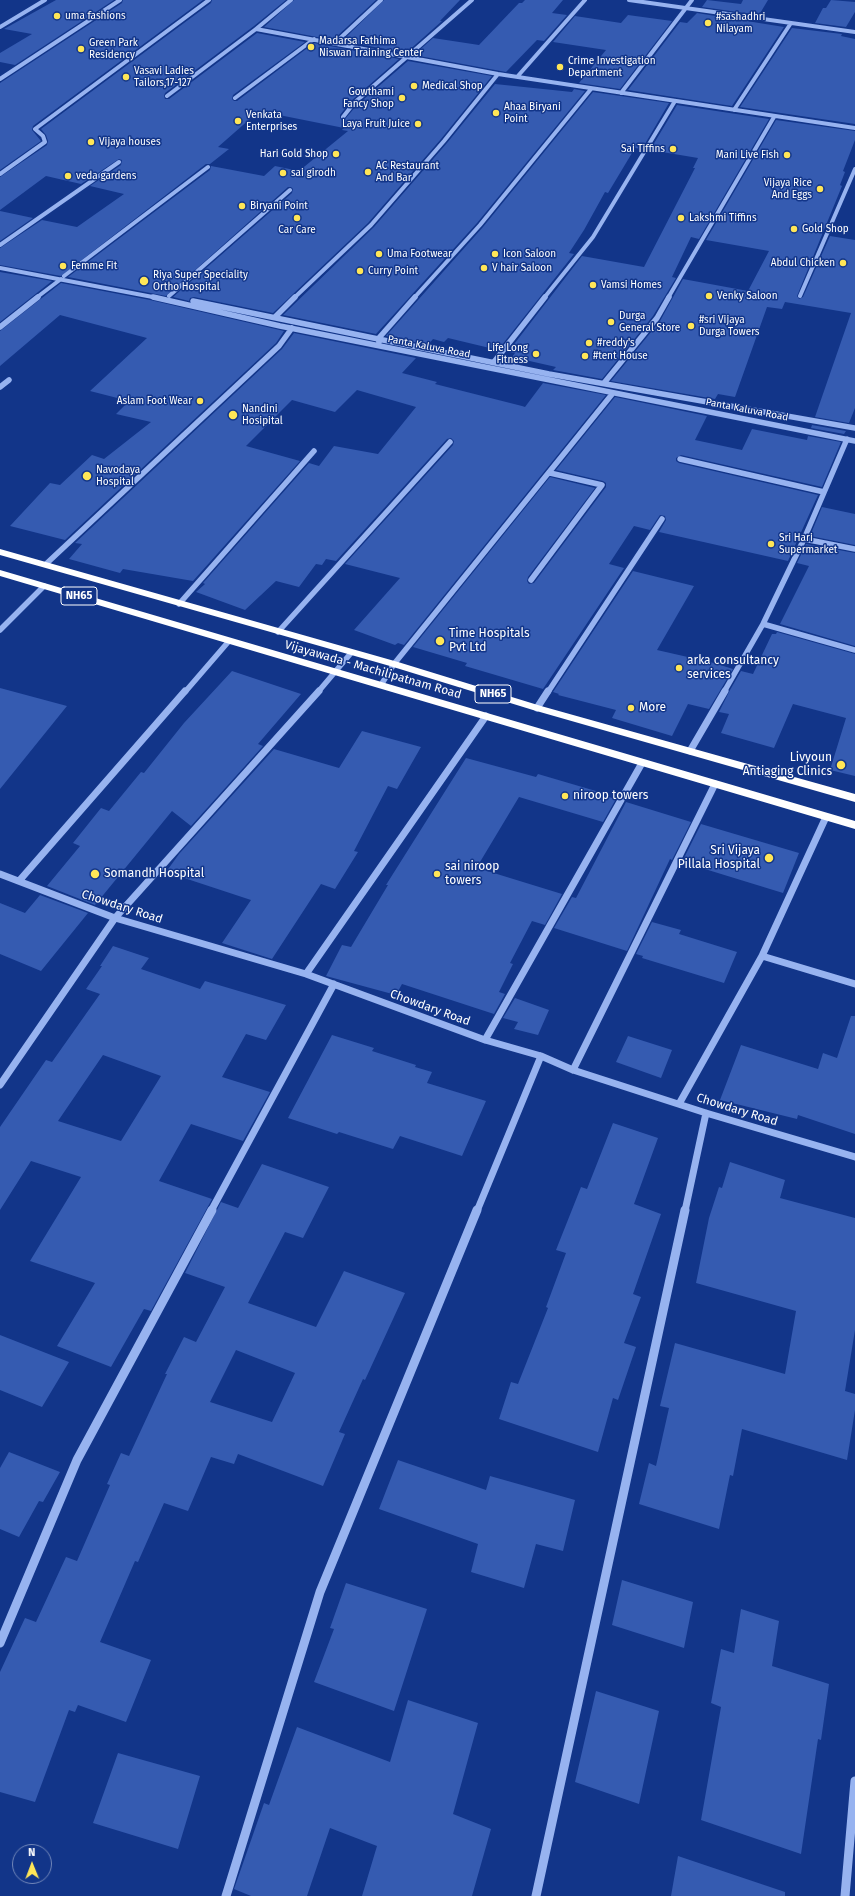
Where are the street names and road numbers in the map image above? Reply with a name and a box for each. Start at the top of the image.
street label: Panta Kaluva Road [387,333,471,361]
street label: Panta Kaluva Road [705,396,789,424]
road number: NH65 [61,587,97,605]
street label: Vijayawada - Machilipatnam Road [283,638,463,702]
road number: NH65 [475,685,511,703]
street label: Chowdary Road [80,887,164,927]
street label: Chowdary Road [388,987,472,1029]
street label: Chowdary Road [695,1091,779,1129]

